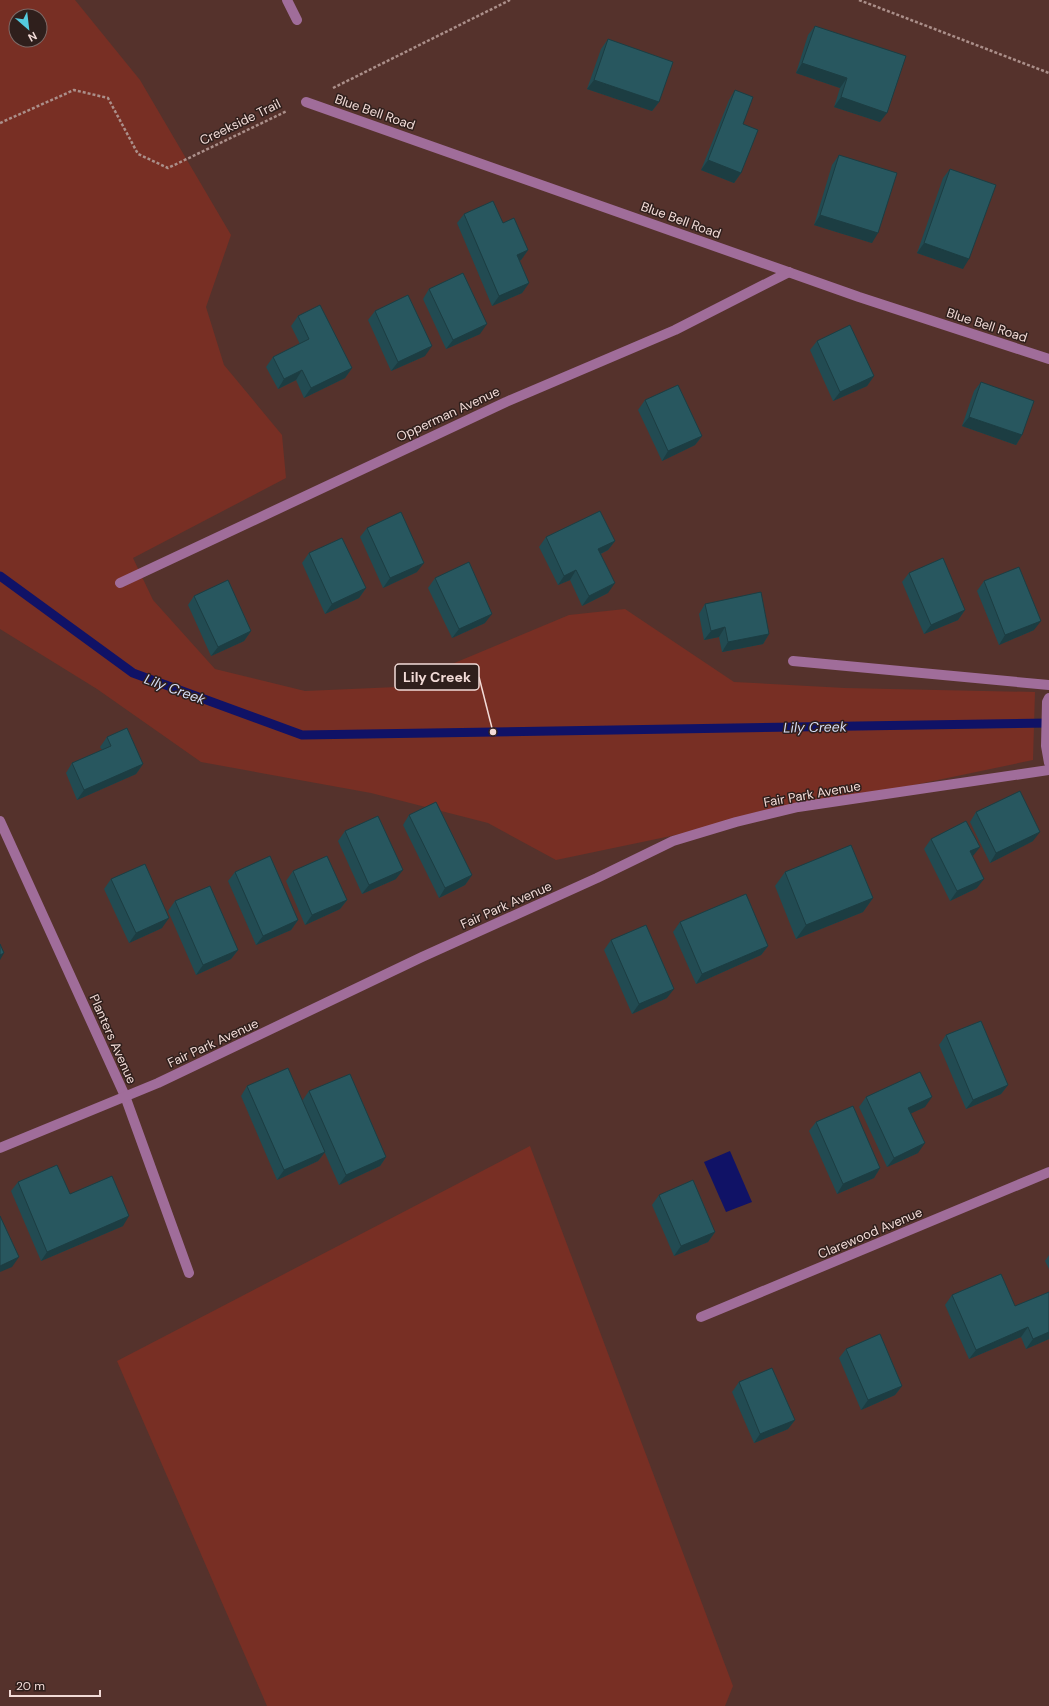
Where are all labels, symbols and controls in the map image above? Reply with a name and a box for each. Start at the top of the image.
north arrow [8,8,48,48]
text: N [26,29,40,45]
street label: Blue Bell Road [333,90,417,134]
street label: Creekside Trail [197,95,283,149]
street label: Blue Bell Road [639,198,723,242]
street label: Blue Bell Road [945,304,1029,346]
street label: Opperman Avenue [394,383,502,445]
callout: Lily Creek [395,664,479,690]
text: Lily Creek [403,668,471,686]
water label: Lily Creek [142,670,209,709]
water label: Lily Creek [783,717,848,737]
street label: Fair Park Avenue [762,777,862,811]
street label: Fair Park Avenue [458,877,554,933]
street label: Planters Avenue [86,992,140,1086]
street label: Fair Park Avenue [165,1015,261,1071]
street label: Clarewood Avenue [815,1203,925,1263]
scale bar [10,1672,100,1698]
text: 20 m [16,1678,45,1694]

